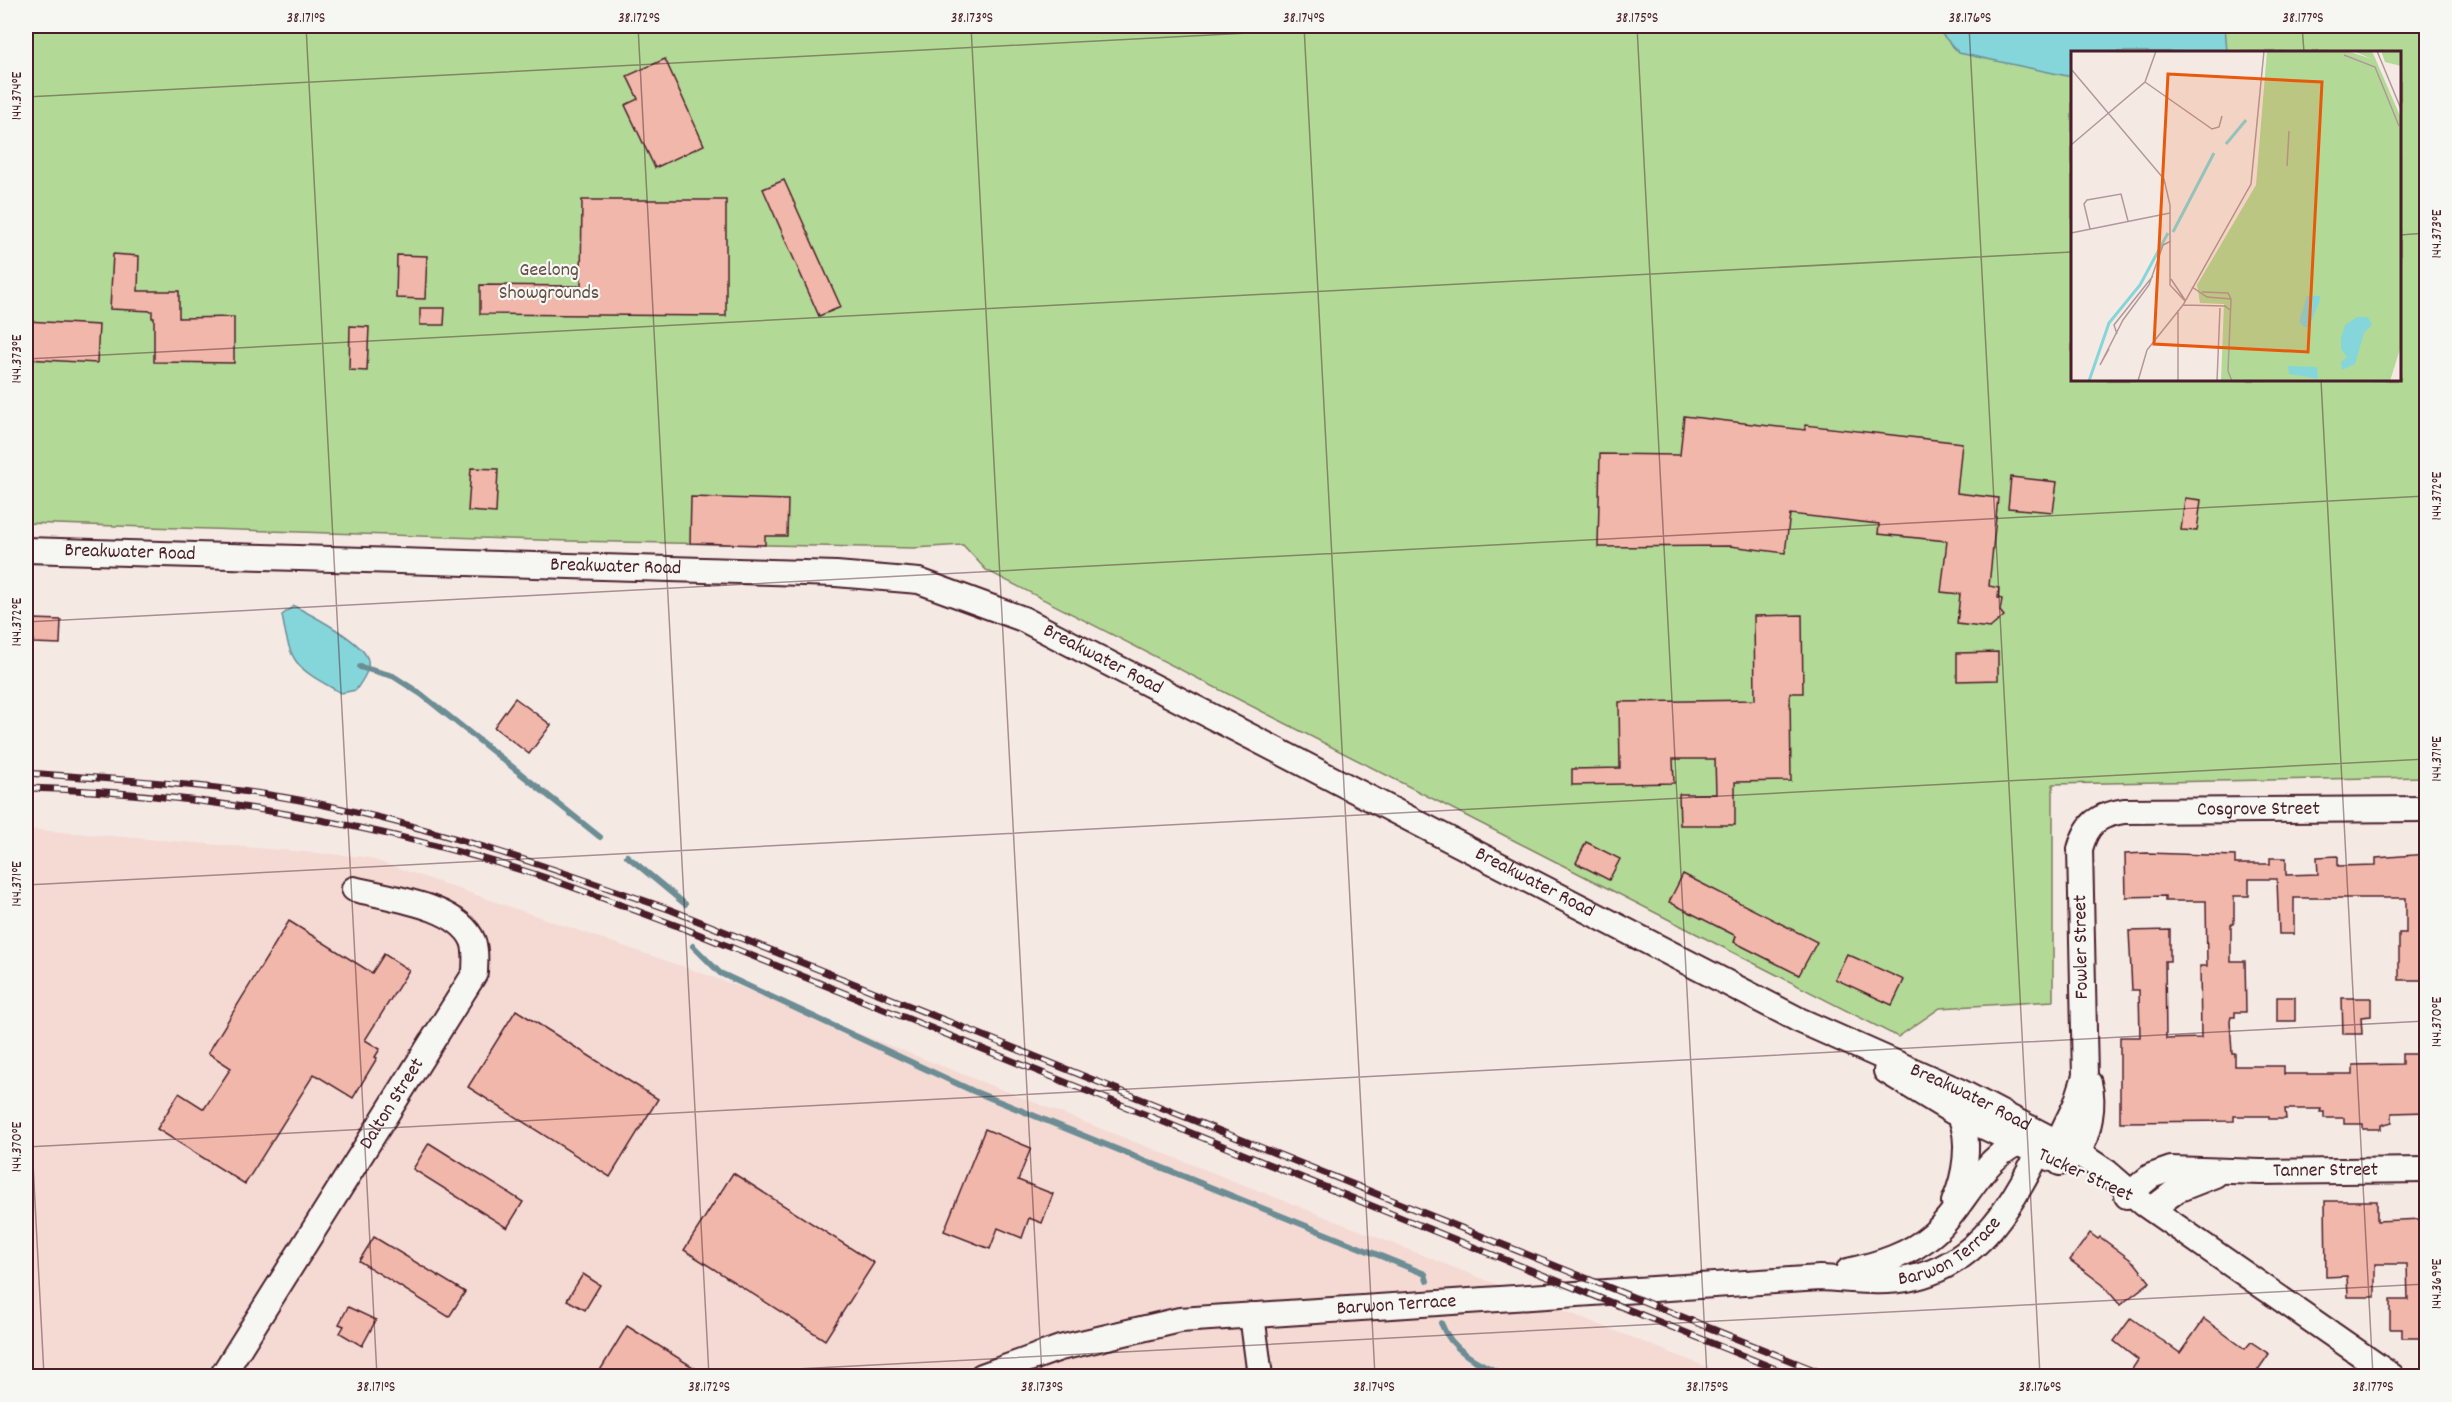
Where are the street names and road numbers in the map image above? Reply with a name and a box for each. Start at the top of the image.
street label: Breakwater Road [64,537,196,569]
street label: Breakwater Road [550,552,682,583]
street label: Breakwater Road [1038,618,1167,703]
street label: Cosgrove Street [2197,796,2320,825]
street label: Breakwater Road [1470,841,1599,926]
street label: Fowler Street [2067,894,2097,1000]
street label: Dalton Street [353,1053,432,1155]
street label: Breakwater Road [1905,1057,2035,1140]
street label: Tucker Street [2033,1142,2137,1210]
street label: Tanner Street [2273,1157,2378,1186]
street label: Barwon Terrace [1896,1211,2009,1294]
street label: Barwon Terrace [1336,1288,1457,1324]

